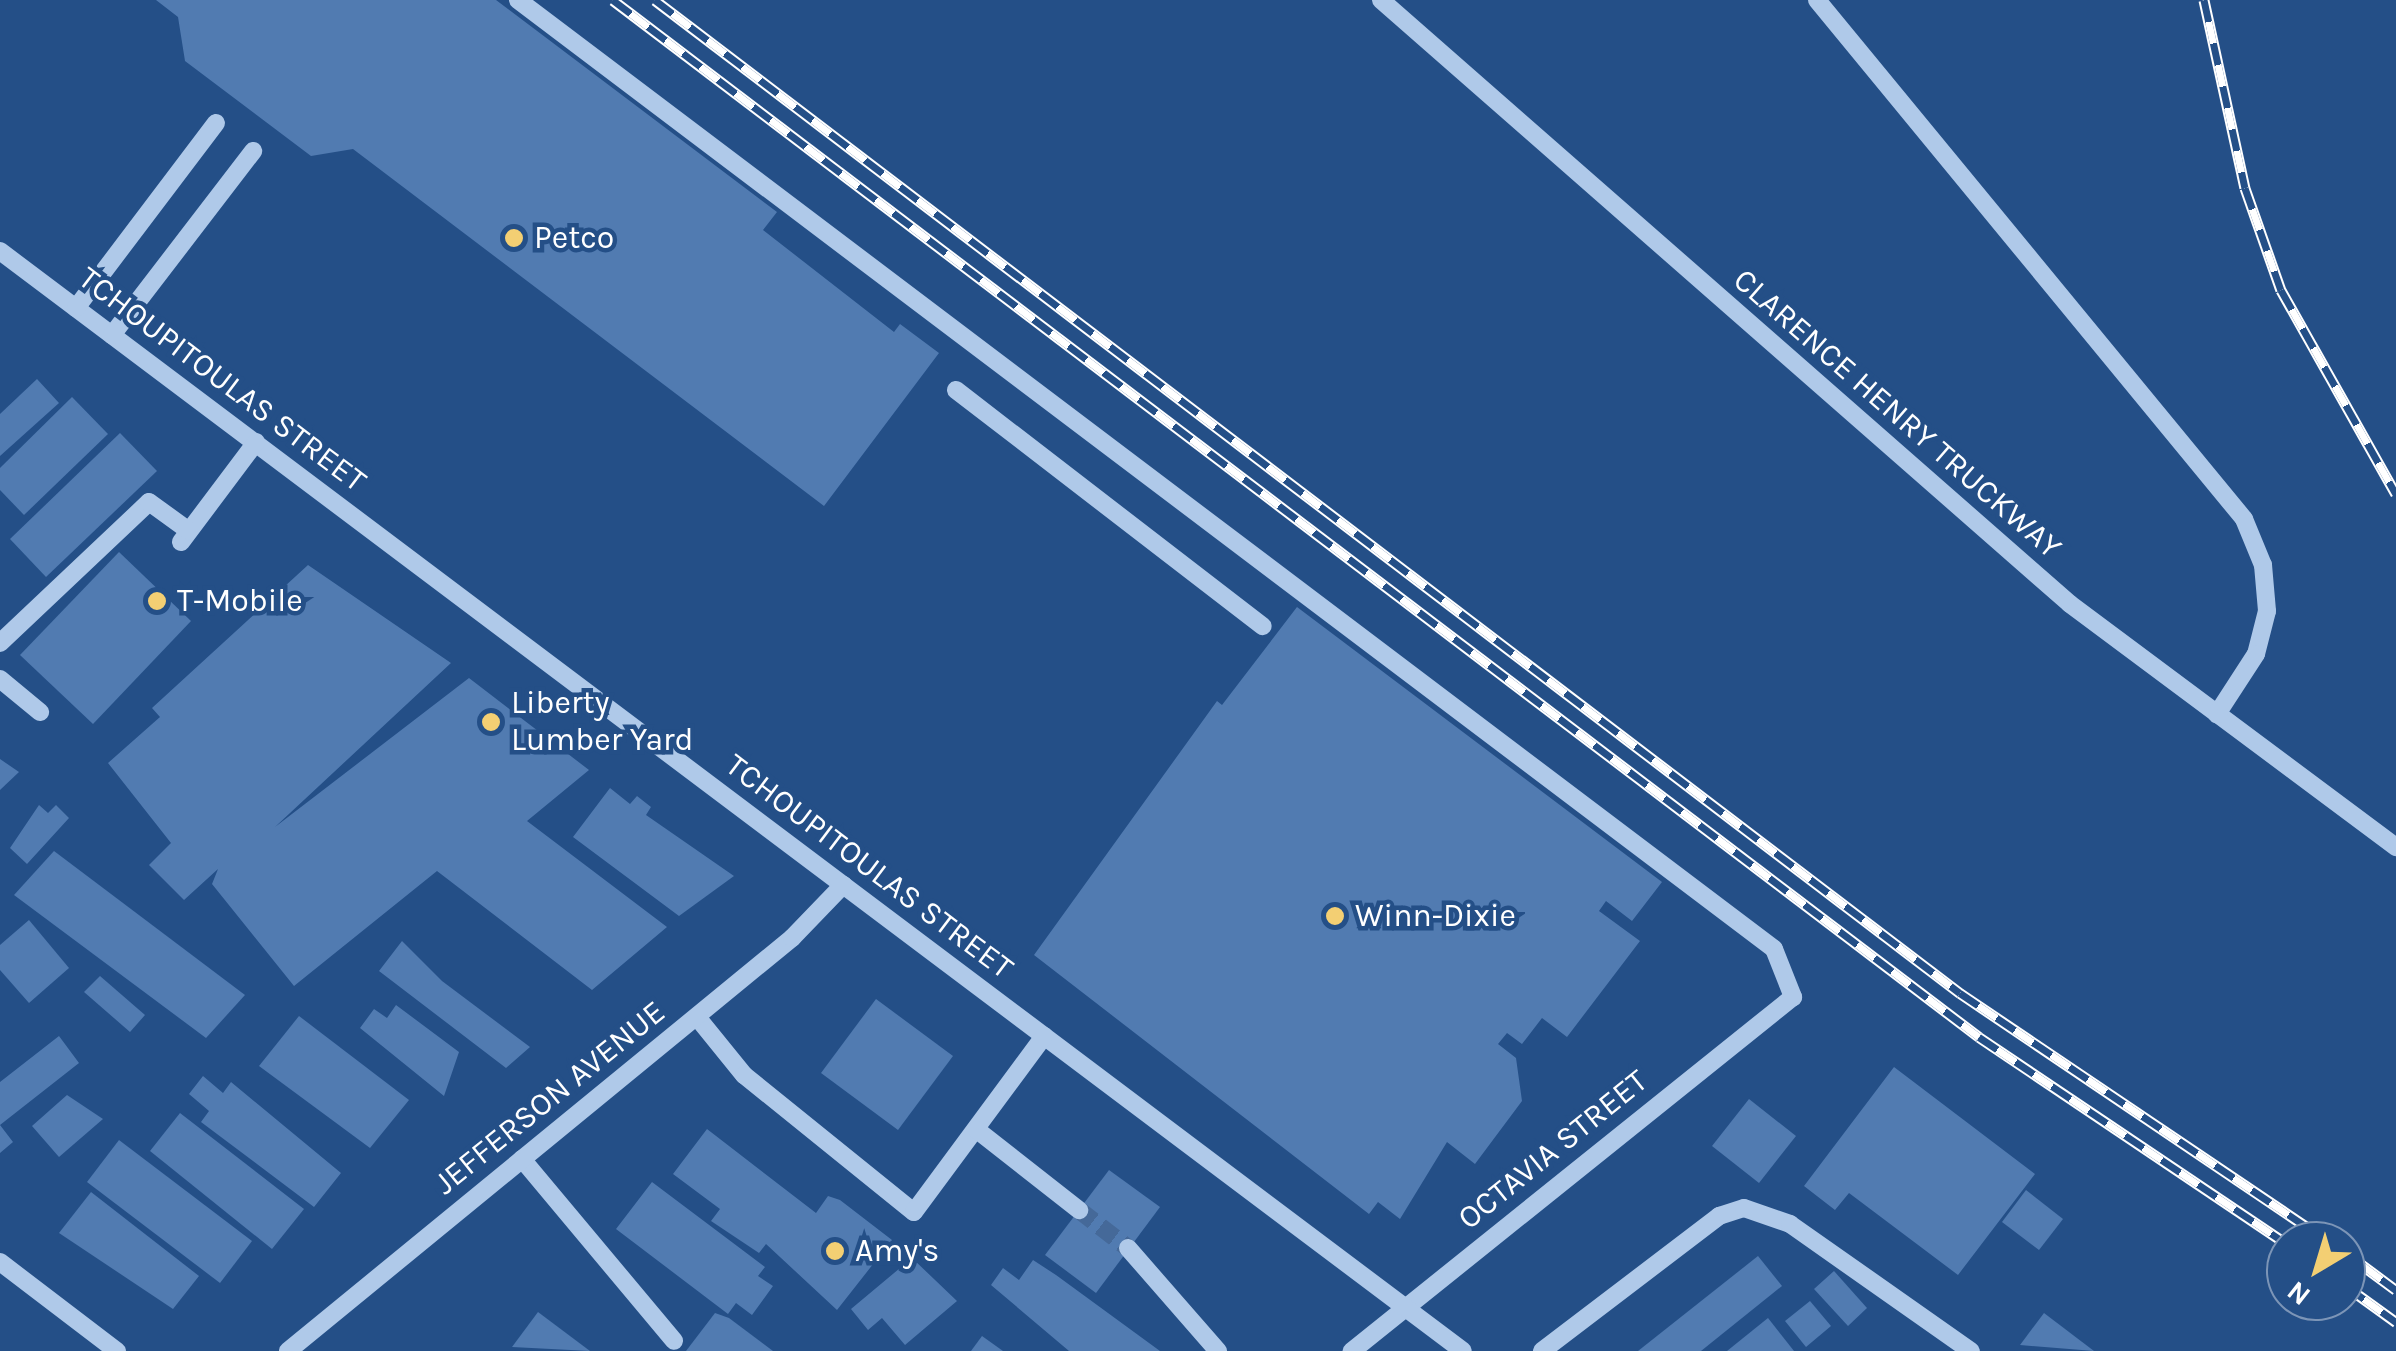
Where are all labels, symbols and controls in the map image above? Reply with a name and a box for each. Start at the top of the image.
place label: Petco [534,219,614,257]
marker: Petco [503,227,525,249]
street label: TCHOUPITOULAS STREET [71,259,373,501]
street label: CLARENCE HENRY TRUCKWAY [1725,261,2069,567]
place label: T-Mobile [177,582,303,620]
marker: T-Mobile [146,590,168,612]
place label: Liberty Lumber Yard [511,685,694,760]
marker: Liberty Lumber Yard [480,711,502,733]
street label: TCHOUPITOULAS STREET [718,746,1020,988]
place label: Winn-Dixie [1355,897,1516,935]
marker: Winn-Dixie [1324,905,1346,927]
street label: JEFFERSON AVENUE [427,993,673,1203]
street label: OCTAVIA STREET [1451,1062,1655,1238]
north arrow [2266,1221,2366,1321]
place label: Amy's [855,1232,939,1270]
marker: Amy's [824,1240,846,1262]
text: N [2280,1274,2317,1313]

